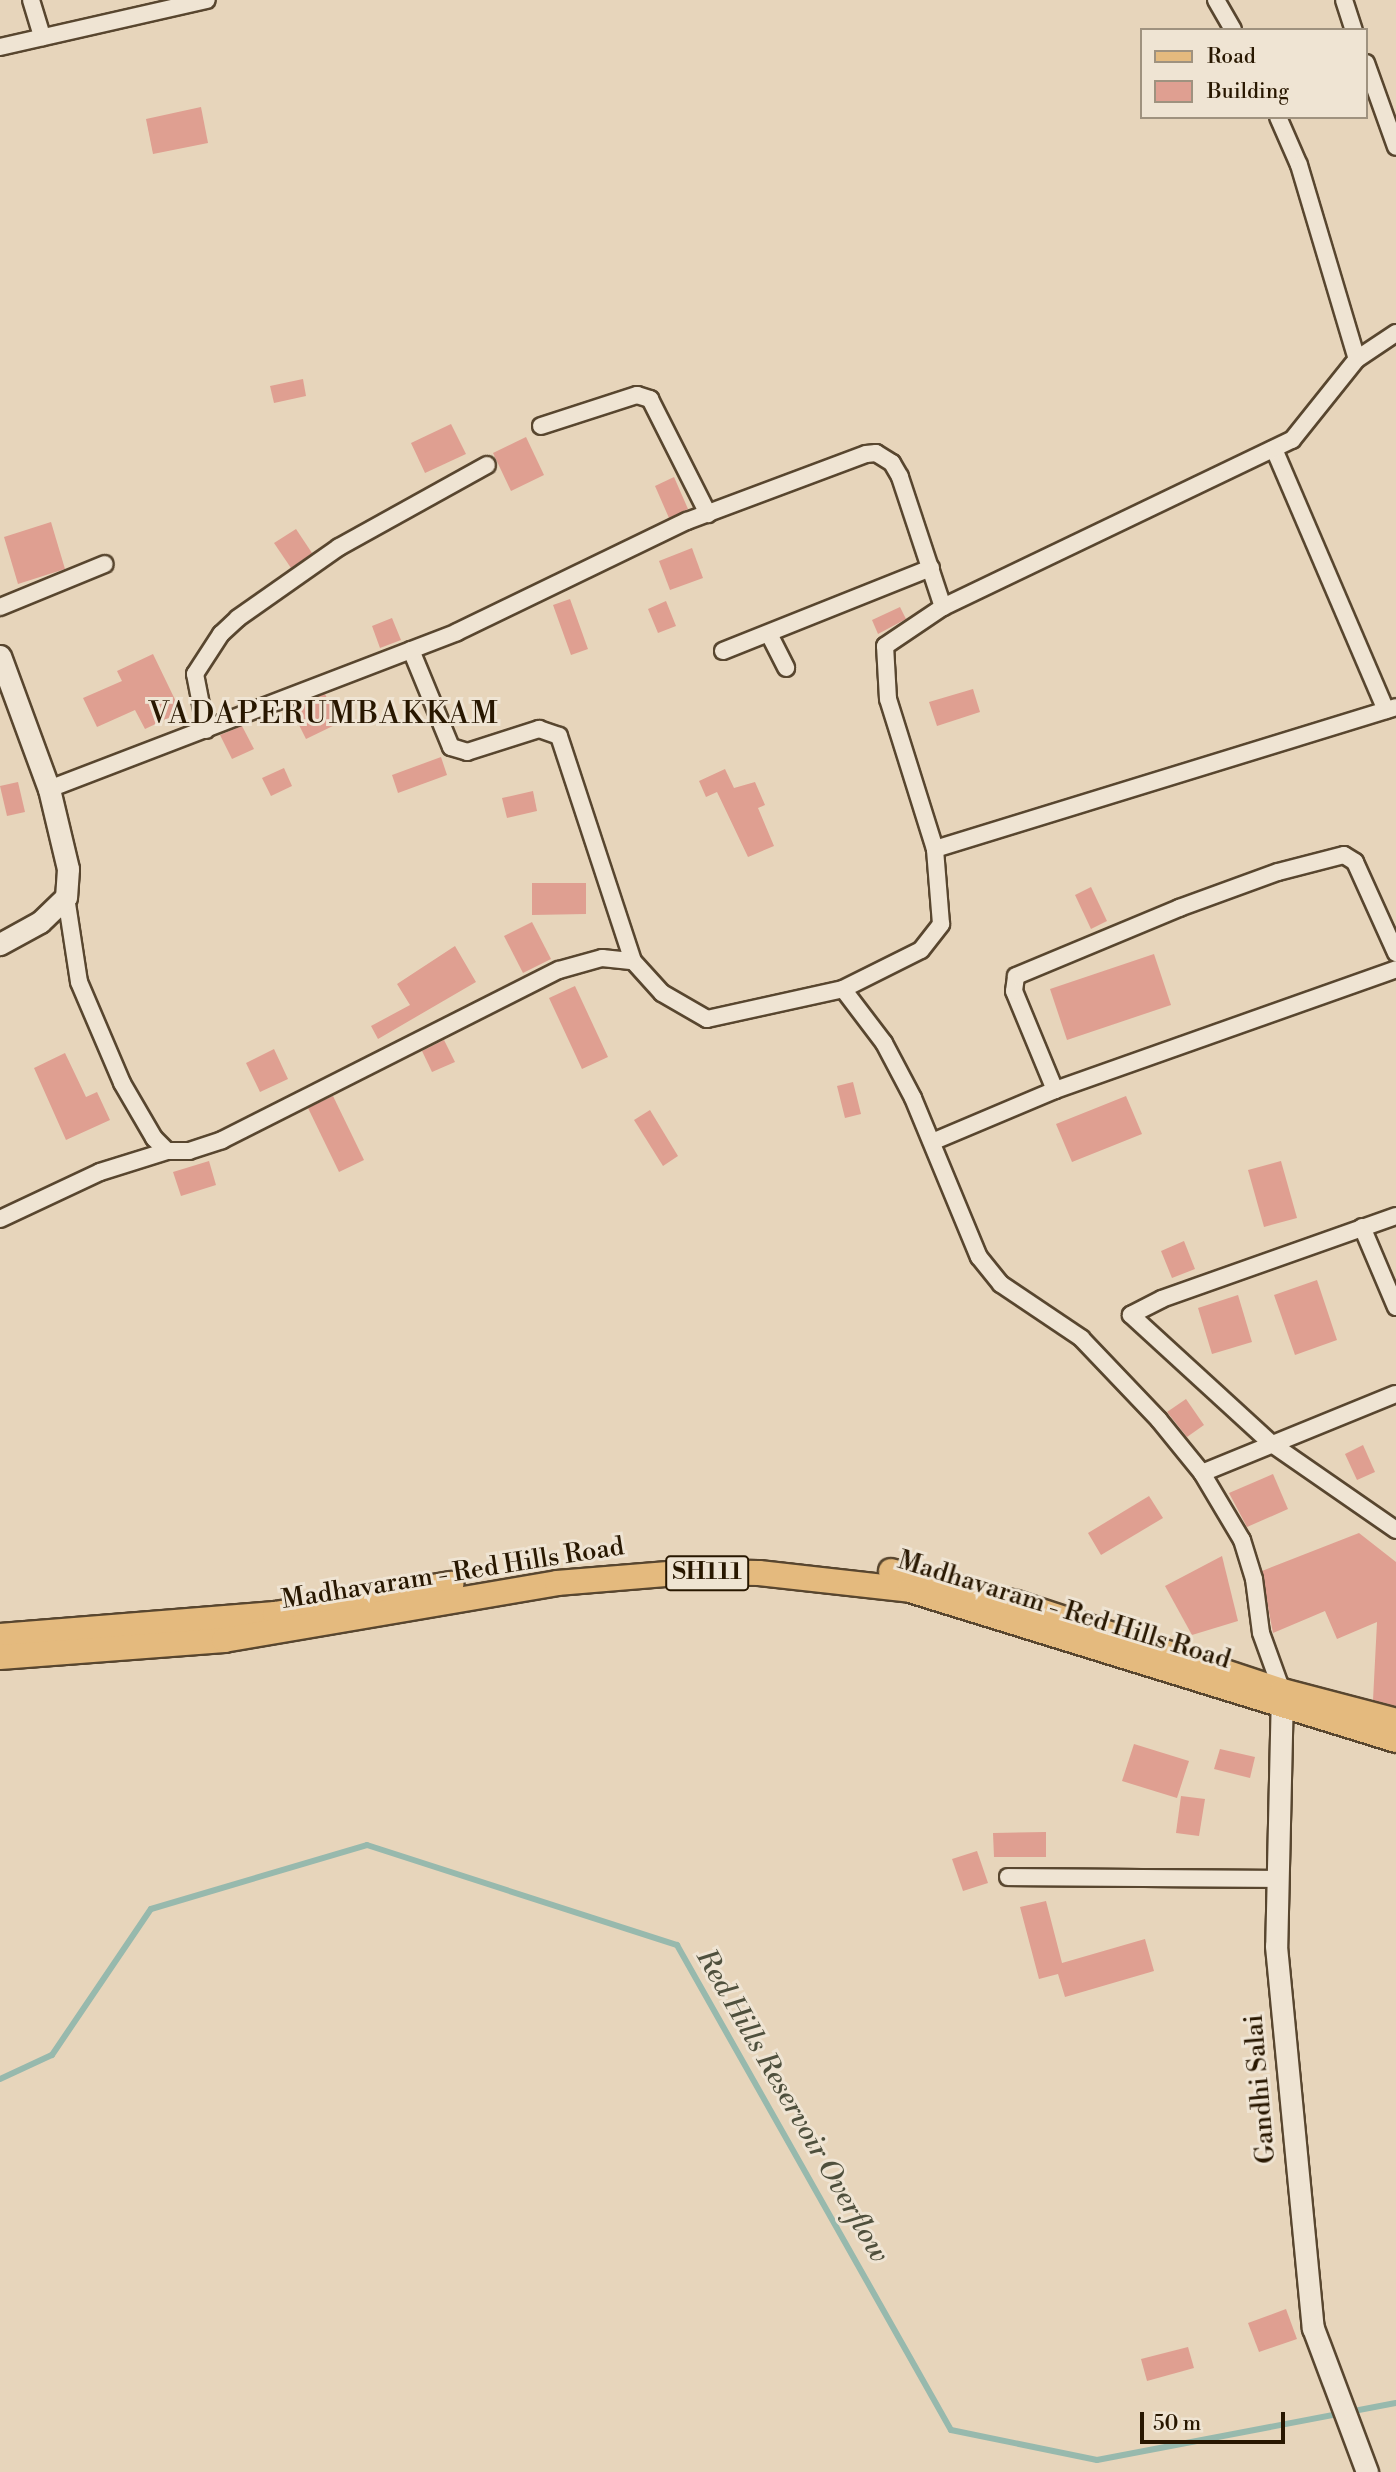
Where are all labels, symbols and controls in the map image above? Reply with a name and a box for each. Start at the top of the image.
legend [1140,28,1368,119]
text: Road [1207,44,1256,70]
text: Building [1207,79,1289,105]
district label: VADAPERUMBAKKAM [150,696,498,732]
street label: Madhavaram - Red Hills Road [280,1532,626,1616]
street label: Madhavaram - Red Hills Road [894,1545,1234,1677]
road number: SH111 [665,1553,749,1594]
water label: Red Hills Reservoir Overflow [688,1943,896,2269]
street label: Gandhi Salai [1239,2013,1283,2165]
scale bar [1144,2398,1289,2442]
text: 50 m [1153,2411,1201,2437]

